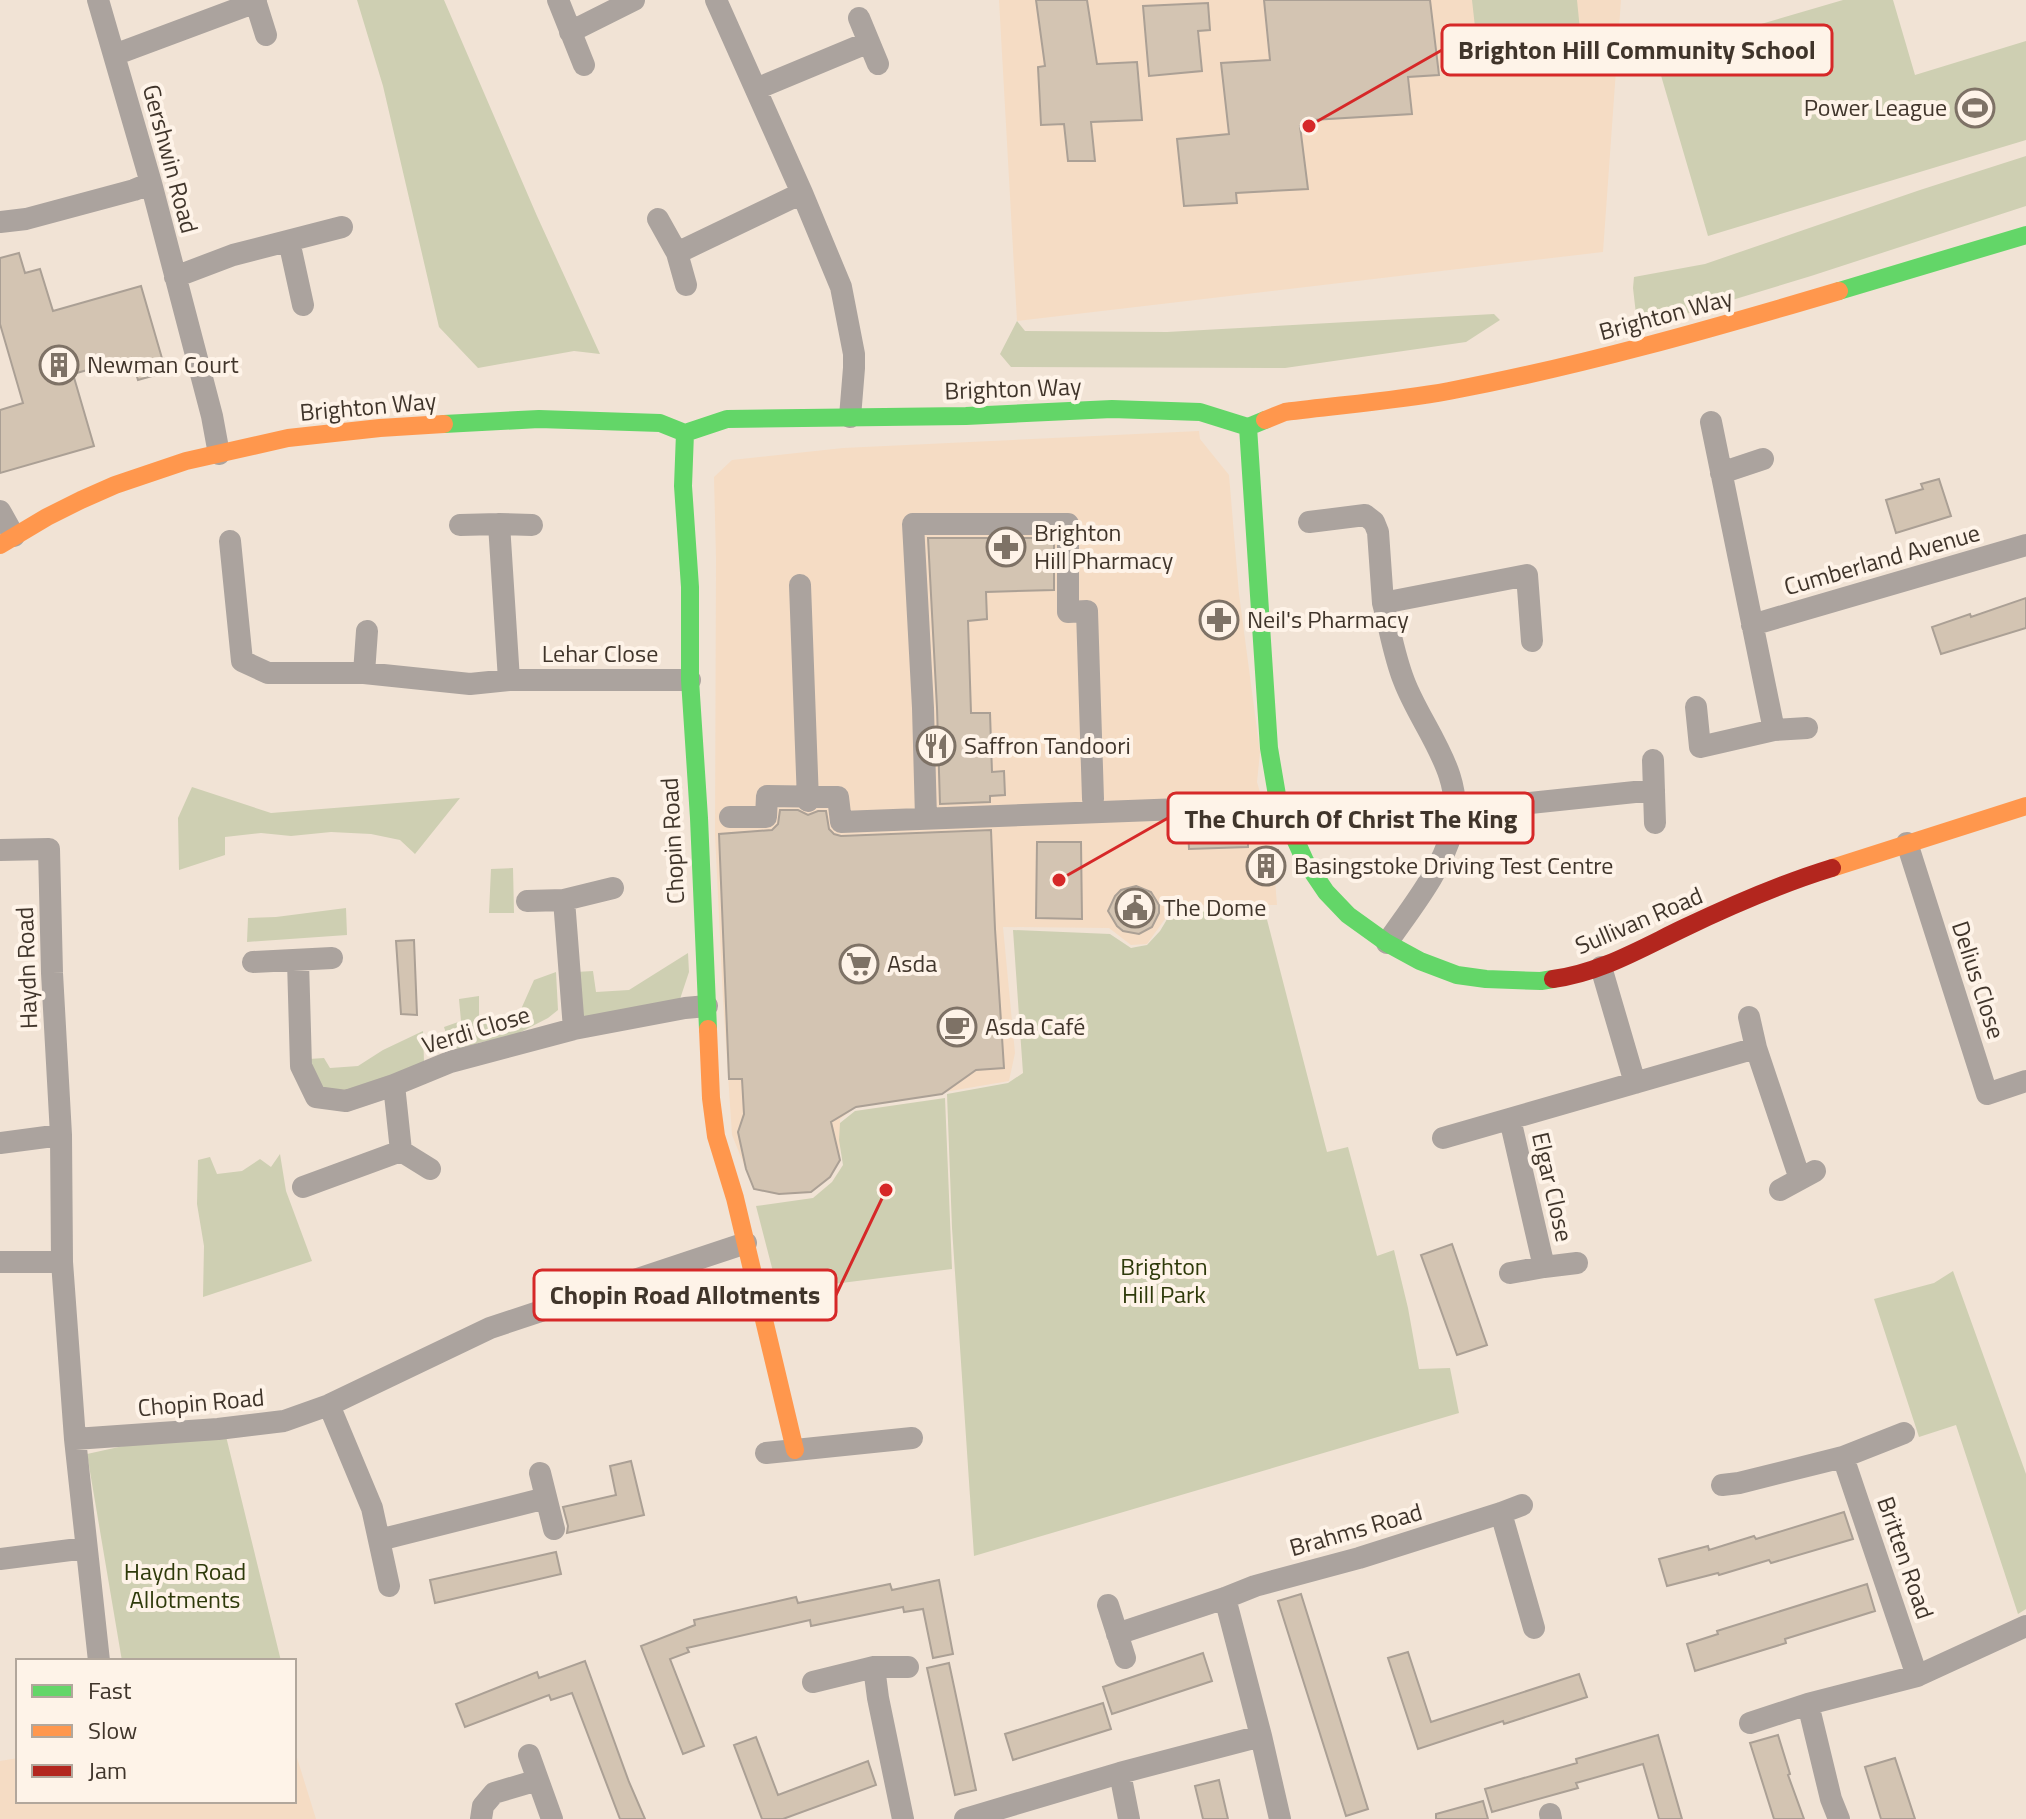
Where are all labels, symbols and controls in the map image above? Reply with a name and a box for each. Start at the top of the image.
callout: Brighton Hill Community School [1442,25,1832,75]
text: Brighton Hill Community School [1458,30,1816,69]
street label: Gershwin Road [134,80,208,237]
sports icon: Power League [1954,87,1996,129]
place label: Power League [1804,89,1947,125]
street label: Brighton Way [1595,279,1737,349]
building icon: Newman Court [38,344,80,386]
place label: Newman Court [87,346,239,382]
street label: Brighton Way [944,368,1083,408]
street label: Brighton Way [298,382,438,430]
place label: Brighton Hill Pharmacy [1034,514,1174,578]
street label: Cumberland Avenue [1780,514,1984,604]
pharmacy icon: Brighton Hill Pharmacy [985,526,1027,568]
pharmacy icon: Neil's Pharmacy [1198,599,1240,641]
place label: Neil's Pharmacy [1247,601,1409,637]
street label: Lehar Close [542,635,658,671]
restaurant icon: Saffron Tandoori [915,725,957,767]
place label: Saffron Tandoori [964,727,1131,763]
street label: Chopin Road [651,777,693,905]
callout: The Church Of Christ The King [1168,793,1533,843]
text: The Church Of Christ The King [1185,799,1518,838]
building icon: Basingstoke Driving Test Centre [1245,845,1287,887]
place label: Basingstoke Driving Test Centre [1294,847,1613,883]
street label: Sullivan Road [1569,877,1708,963]
public building icon: The Dome [1114,887,1156,929]
place label: The Dome [1163,889,1266,925]
street label: Haydn Road [6,906,46,1030]
street label: Delius Close [1943,916,2015,1043]
supermarket icon: Asda [838,943,880,985]
place label: Asda [887,945,937,981]
street label: Verdi Close [417,996,534,1062]
cafe icon: Asda Café [936,1006,978,1048]
place label: Asda Café [985,1008,1085,1044]
street label: Elgar Close [1523,1128,1583,1245]
park label: Brighton Hill Park [1120,1248,1208,1312]
callout: Chopin Road Allotments [534,1270,836,1320]
text: Chopin Road Allotments [550,1275,820,1314]
street label: Chopin Road [136,1379,266,1425]
street label: Britten Road [1868,1492,1944,1624]
street label: Brahms Road [1285,1493,1426,1565]
park label: Haydn Road Allotments [124,1553,246,1617]
legend [16,1659,296,1803]
text: Fast [88,1672,132,1708]
text: Slow [88,1712,137,1748]
text: Jam [88,1752,127,1788]

